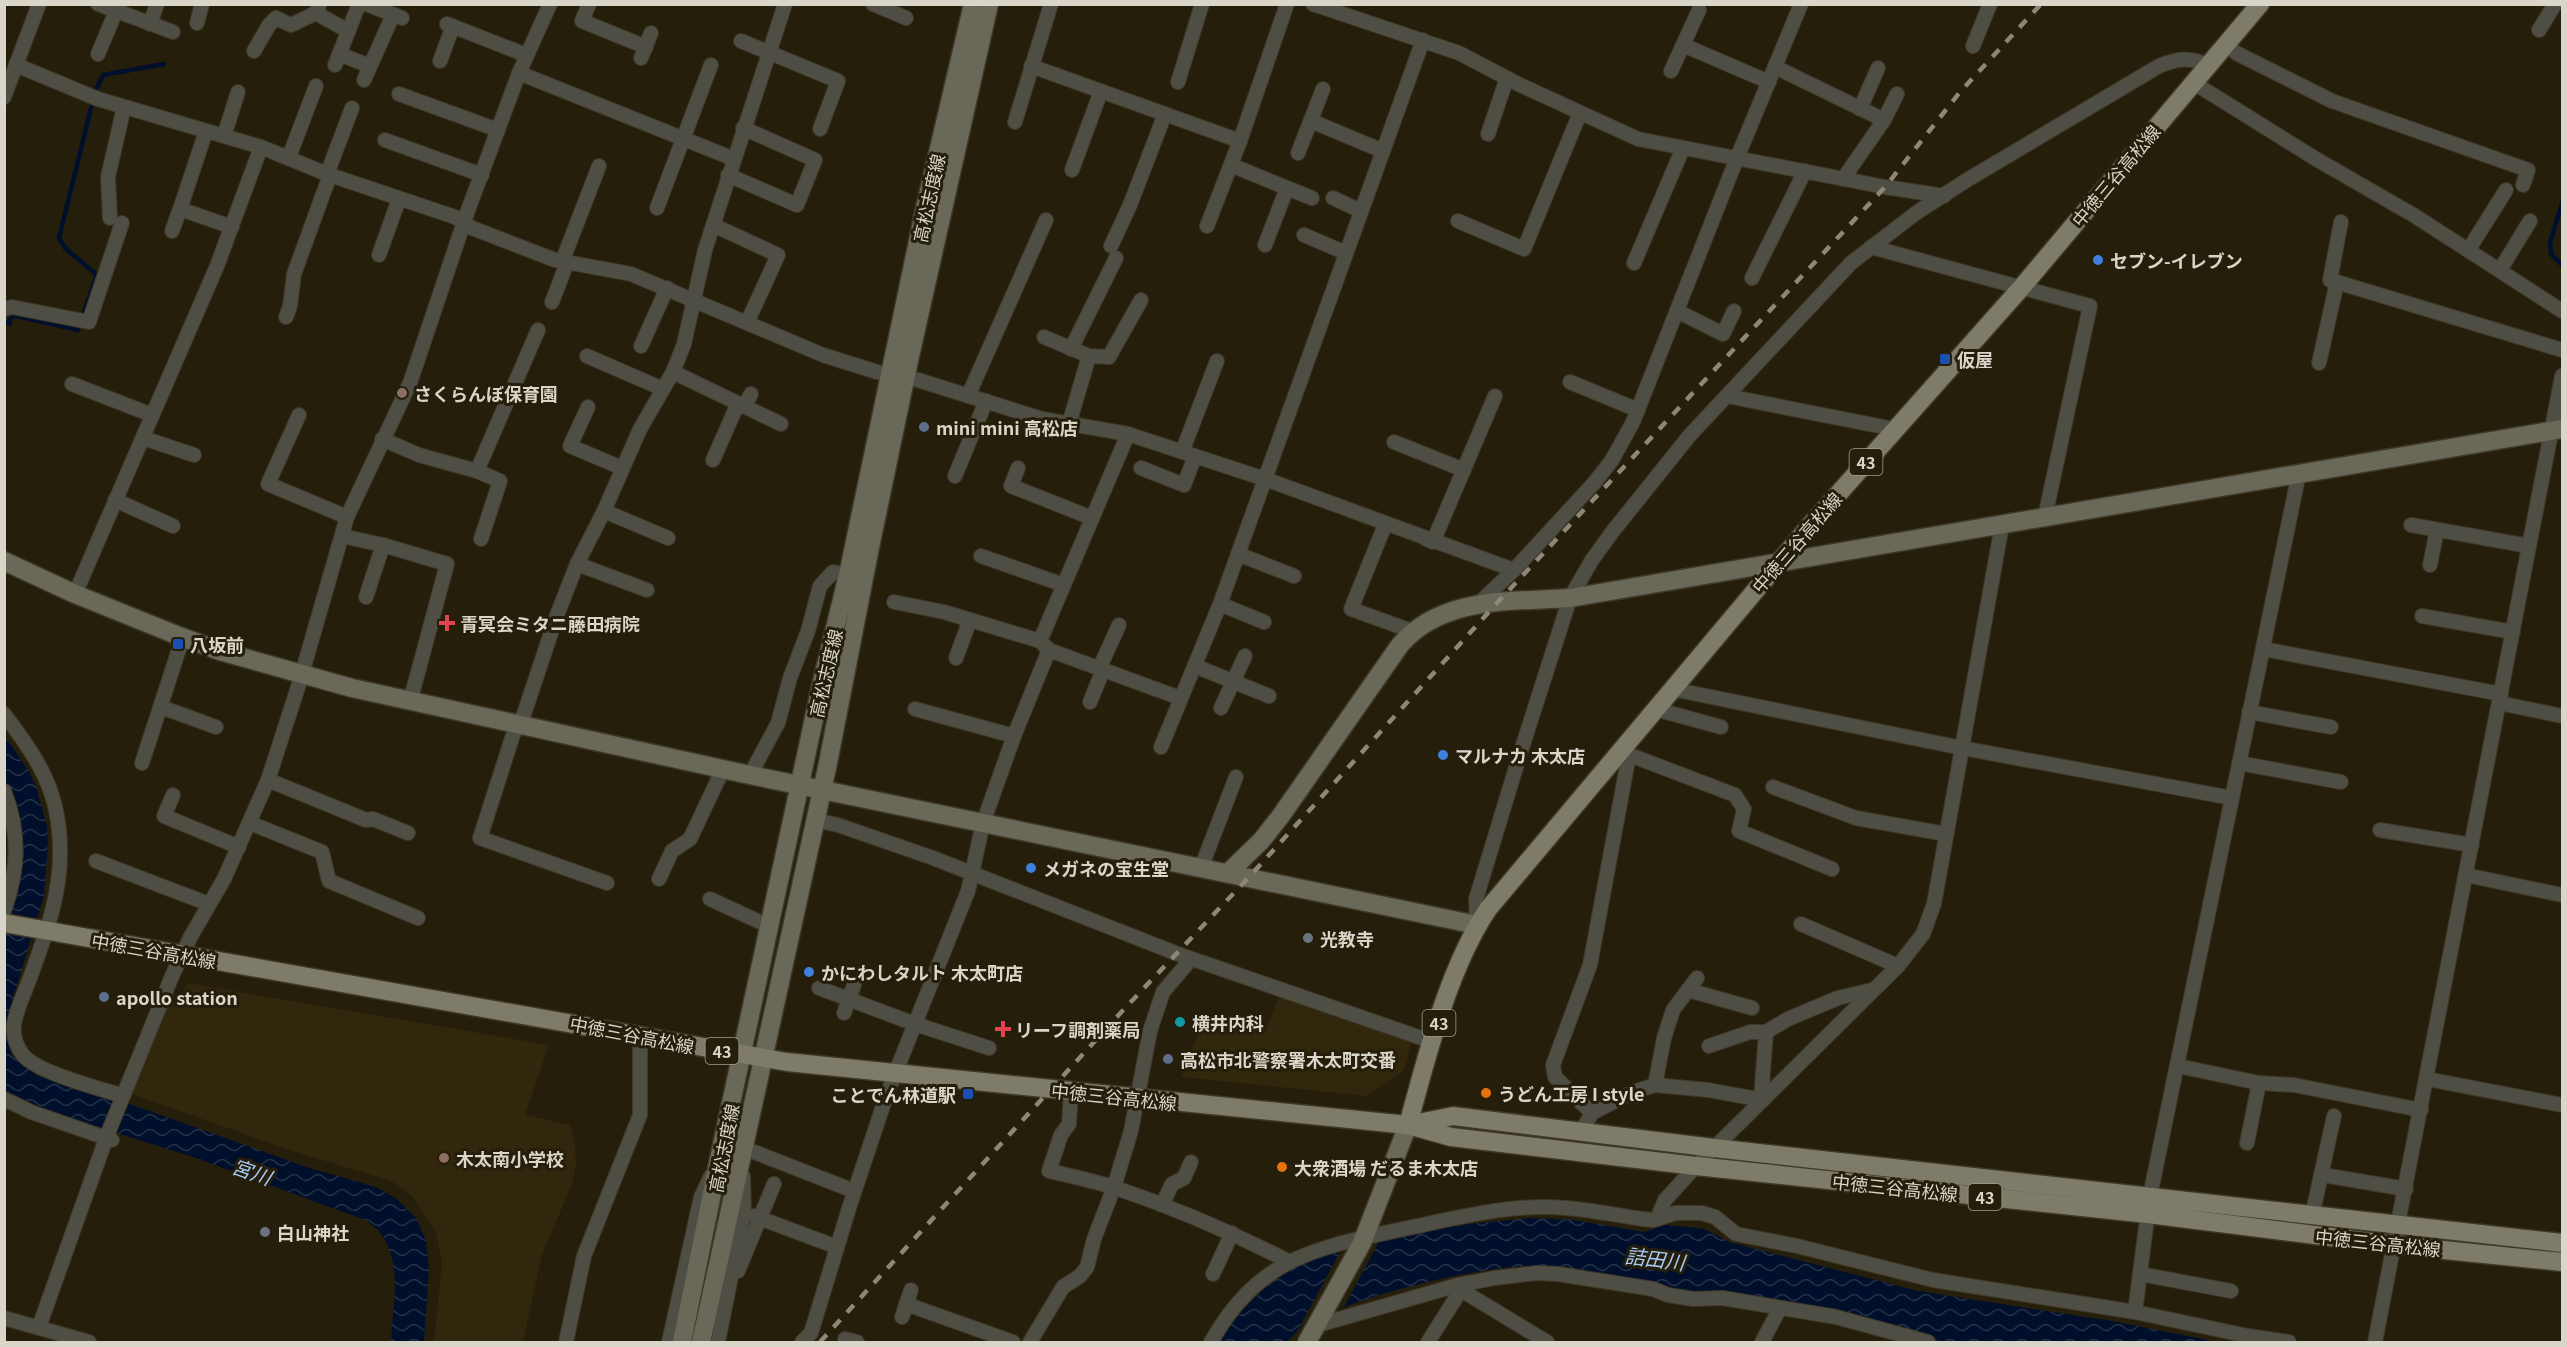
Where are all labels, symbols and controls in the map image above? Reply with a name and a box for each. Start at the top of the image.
street label: 中徳三谷高松線 [2065,118,2165,232]
street label: 高松志度線 [906,151,950,245]
place label: セブン-イレブン [2110,247,2243,273]
marker: セブン-イレブン [2091,253,2105,267]
place label: 仮屋 [1957,346,1993,372]
marker: 仮屋 [1938,352,1952,366]
place label: さくらんぼ保育園 [414,380,558,406]
marker: さくらんぼ保育園 [395,386,409,400]
place label: mini mini 高松店 [936,414,1078,440]
marker: mini mini 高松店 [917,420,931,434]
road number: 43 [1850,449,1882,475]
street label: 中徳三谷高松線 [1745,486,1847,598]
place label: 青冥会ミタニ藤田病院 [460,610,640,636]
marker: 青冥会ミタニ藤田病院 [438,614,456,632]
street label: 高松志度線 [802,626,848,720]
place label: 八坂前 [190,631,244,657]
marker: 八坂前 [171,637,185,651]
place label: マルナカ 木太店 [1455,742,1585,768]
marker: マルナカ 木太店 [1436,748,1450,762]
place label: メガネの宝生堂 [1043,855,1169,881]
marker: メガネの宝生堂 [1024,861,1038,875]
place label: 光教寺 [1320,925,1374,951]
street label: 中徳三谷高松線 [90,926,218,974]
marker: 光教寺 [1301,931,1315,945]
place label: かにわしタルト 木太町店 [821,959,1023,985]
marker: かにわしタルト 木太町店 [802,965,816,979]
place label: apollo station [116,984,238,1010]
marker: apollo station [97,990,111,1004]
street label: 中徳三谷高松線 [568,1009,696,1059]
place label: 横井内科 [1192,1009,1264,1035]
road number: 43 [1422,1010,1456,1036]
marker: 横井内科 [1173,1015,1187,1029]
place label: リーフ調剤薬局 [1015,1016,1140,1042]
marker: リーフ調剤薬局 [996,1022,1010,1036]
road number: 43 [706,1038,738,1064]
place label: 高松市北警察署木太町交番 [1180,1046,1396,1072]
marker: 高松市北警察署木太町交番 [1161,1052,1175,1066]
street label: 中徳三谷高松線 [1050,1076,1178,1116]
place label: うどん工房 I style [1498,1080,1645,1106]
place label: ことでん林道駅 [831,1081,956,1107]
marker: うどん工房 I style [1479,1086,1493,1100]
marker: ことでん林道駅 [961,1087,975,1101]
street label: 高松志度線 [702,1101,744,1195]
place label: 木太南小学校 [456,1145,564,1171]
water label: 宮川 [228,1151,278,1192]
marker: 木太南小学校 [437,1151,451,1165]
place label: 大衆酒場 だるま木太店 [1294,1154,1478,1180]
marker: 大衆酒場 だるま木太店 [1275,1160,1289,1174]
street label: 中徳三谷高松線 [1831,1167,1959,1207]
road number: 43 [1968,1184,2002,1210]
place label: 白山神社 [277,1219,349,1245]
street label: 中徳三谷高松線 [2314,1222,2442,1262]
marker: 白山神社 [258,1225,272,1239]
water label: 詰田川 [1623,1240,1689,1276]

